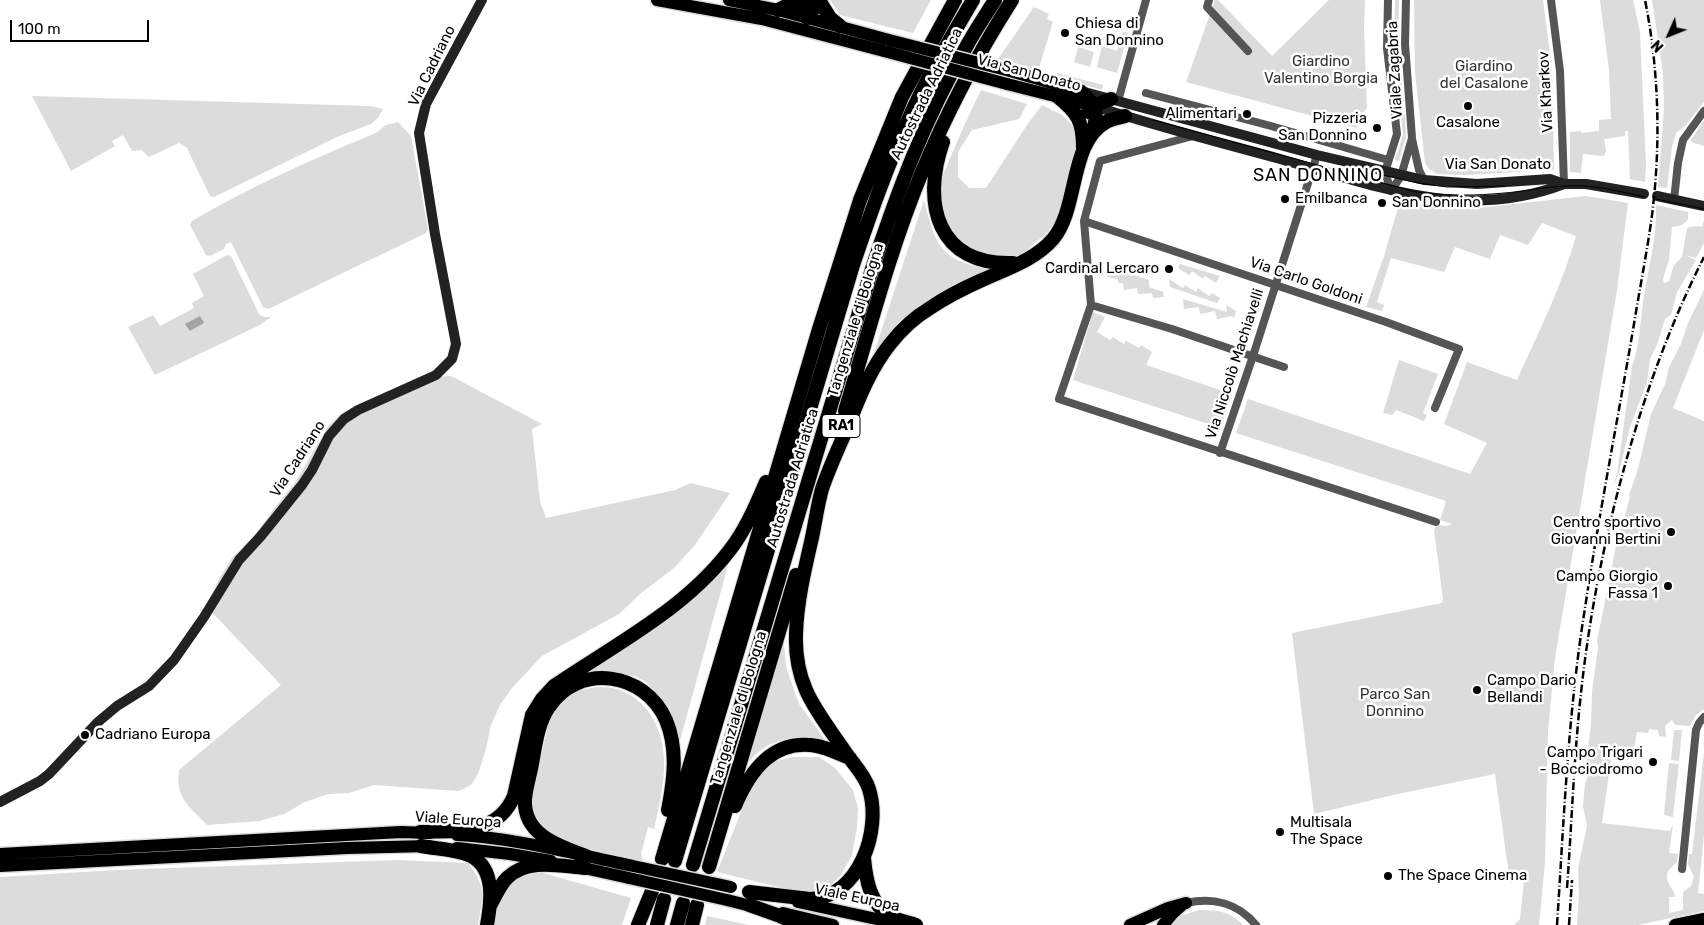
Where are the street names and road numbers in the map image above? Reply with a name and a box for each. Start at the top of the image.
street label: Viale Zagabria [1383,20,1407,120]
street label: Via Cadriano [405,23,459,109]
street label: Autostrada Adriatica [887,25,967,163]
street label: Via San Donato [975,51,1083,95]
street label: Via Kharkov [1535,51,1557,133]
street label: Via San Donato [1445,156,1551,174]
street label: Tangenziale di Bologna [824,241,888,399]
street label: Via Carlo Goldoni [1247,253,1365,309]
street label: Via Niccolò Machiavelli [1202,286,1268,442]
street label: Autostrada Adriatica [763,406,823,550]
road number: RA1 [822,414,860,438]
street label: Via Cadriano [267,417,329,501]
street label: Tangenziale di Bologna [707,629,771,787]
street label: Viale Europa [414,808,502,832]
street label: Viale Europa [813,880,901,916]

